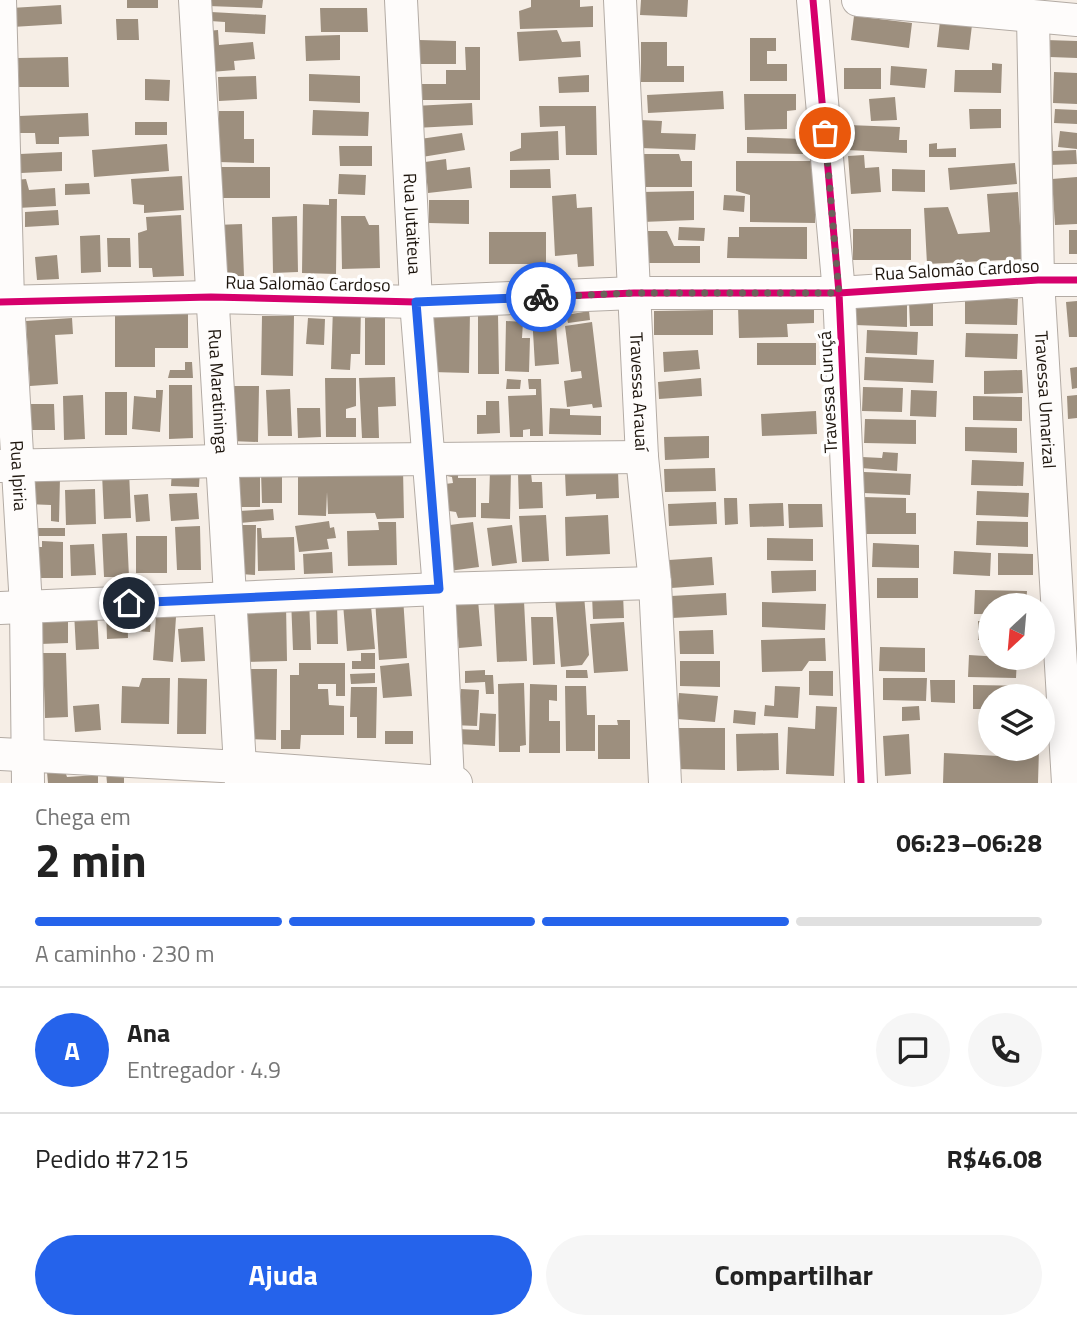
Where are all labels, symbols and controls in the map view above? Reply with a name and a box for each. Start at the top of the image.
pin [795,103,855,163]
icon: bag [806,114,844,152]
street label: Rua Jutaiteua [397,172,429,275]
street label: Rua Salomão Cardoso [874,252,1040,287]
courier [506,262,576,332]
street label: Rua Salomão Cardoso [225,269,391,298]
icon: bike [522,278,560,316]
street label: Rua Maratininga [201,328,236,454]
street label: Travessa Curuçá [811,330,844,454]
street label: Travessa Umarizal [1028,330,1063,469]
street label: Travessa Arauaí [623,331,656,454]
street label: Rua Ipiria [3,439,34,512]
pin [99,573,159,633]
icon: home [110,584,148,622]
north arrow [978,593,1055,670]
map controls [978,593,1055,761]
button: layers [978,684,1055,761]
text: Chega em [35,799,131,834]
text: 06:23–06:28 [896,823,1042,862]
text: 2 min [35,825,147,895]
text: A caminho · 230 m [35,936,214,971]
text: Ana [127,1013,170,1052]
button: chat [876,1013,950,1087]
button: phone [968,1013,1042,1087]
text: A [64,1031,80,1070]
text: Entregador · 4.9 [127,1052,281,1087]
text: Pedido #7215 [35,1139,189,1178]
text: R$46.08 [946,1139,1042,1178]
button: Ajuda [35,1235,532,1315]
button: Compartilhar [546,1235,1042,1315]

